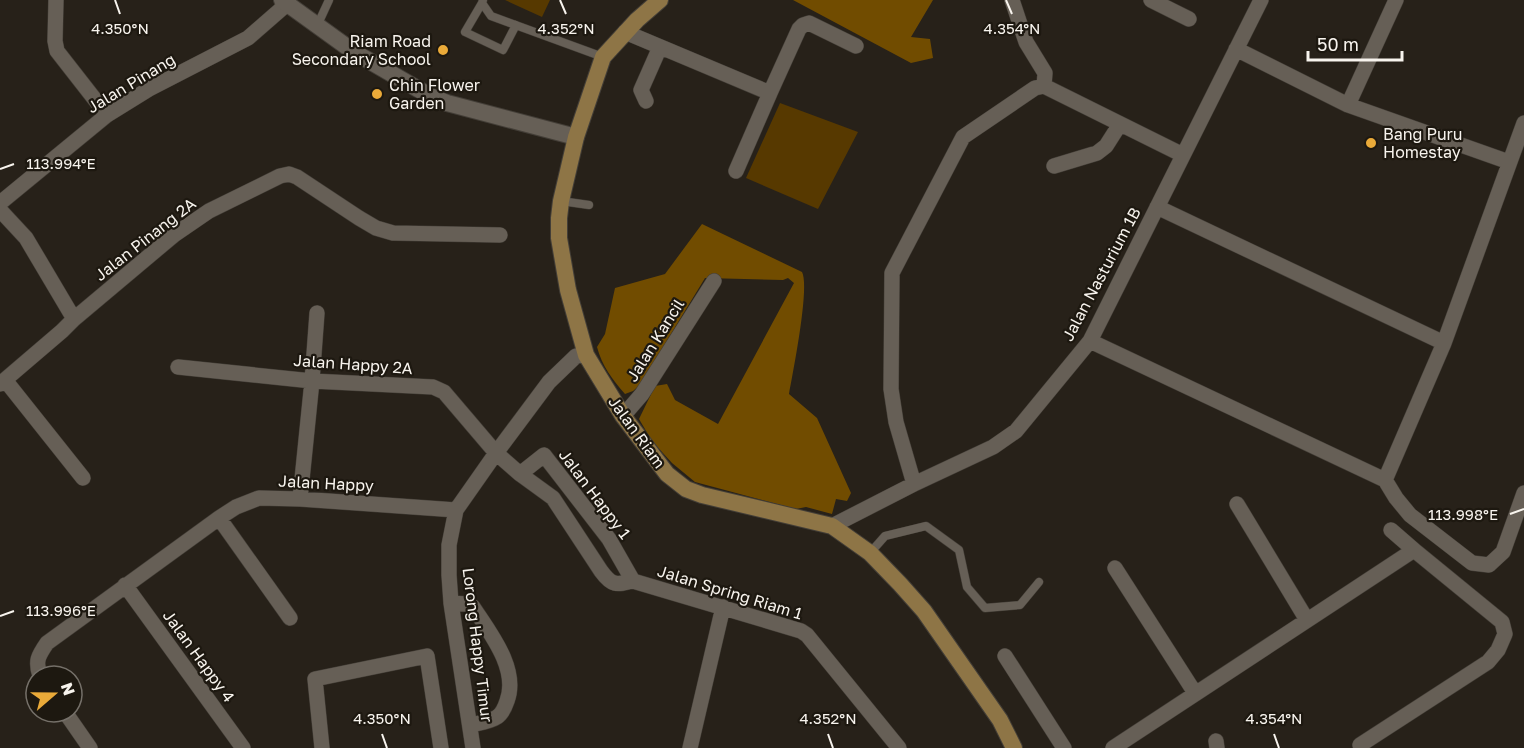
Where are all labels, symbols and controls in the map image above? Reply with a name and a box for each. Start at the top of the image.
text: 4.350°N [91,19,149,37]
text: 4.352°N [537,19,595,37]
text: 4.354°N [984,19,1040,37]
scale bar [1308,24,1402,62]
place label: Riam Road Secondary School [292,31,431,69]
text: 50 m [1317,33,1359,55]
marker: Riam Road Secondary School [436,43,450,57]
street label: Jalan Pinang [83,49,179,117]
place label: Chin Flower Garden [389,75,480,113]
marker: Chin Flower Garden [370,87,384,101]
place label: Bang Puru Homestay [1383,124,1463,162]
marker: Bang Puru Homestay [1364,136,1378,150]
text: 113.994°E [26,154,96,172]
street label: Jalan Pinang 2A [90,193,200,285]
street label: Jalan Nasturium 1B [1057,204,1145,344]
street label: Jalan Kancil [622,295,688,385]
street label: Jalan Happy 2A [293,350,414,378]
street label: Jalan Riam [604,392,670,472]
street label: Jalan Happy 1 [555,445,635,543]
street label: Jalan Happy [278,471,374,495]
text: 113.998°E [1428,505,1498,523]
street label: Jalan Spring Riam 1 [655,560,805,624]
street label: Lorong Happy Timur [459,566,497,724]
text: 113.996°E [26,601,96,619]
street label: Jalan Happy 4 [159,606,239,706]
north arrow [24,664,84,724]
text: N [57,680,80,698]
text: 4.350°N [353,709,411,727]
text: 4.352°N [799,709,857,727]
text: 4.354°N [1246,709,1302,727]

